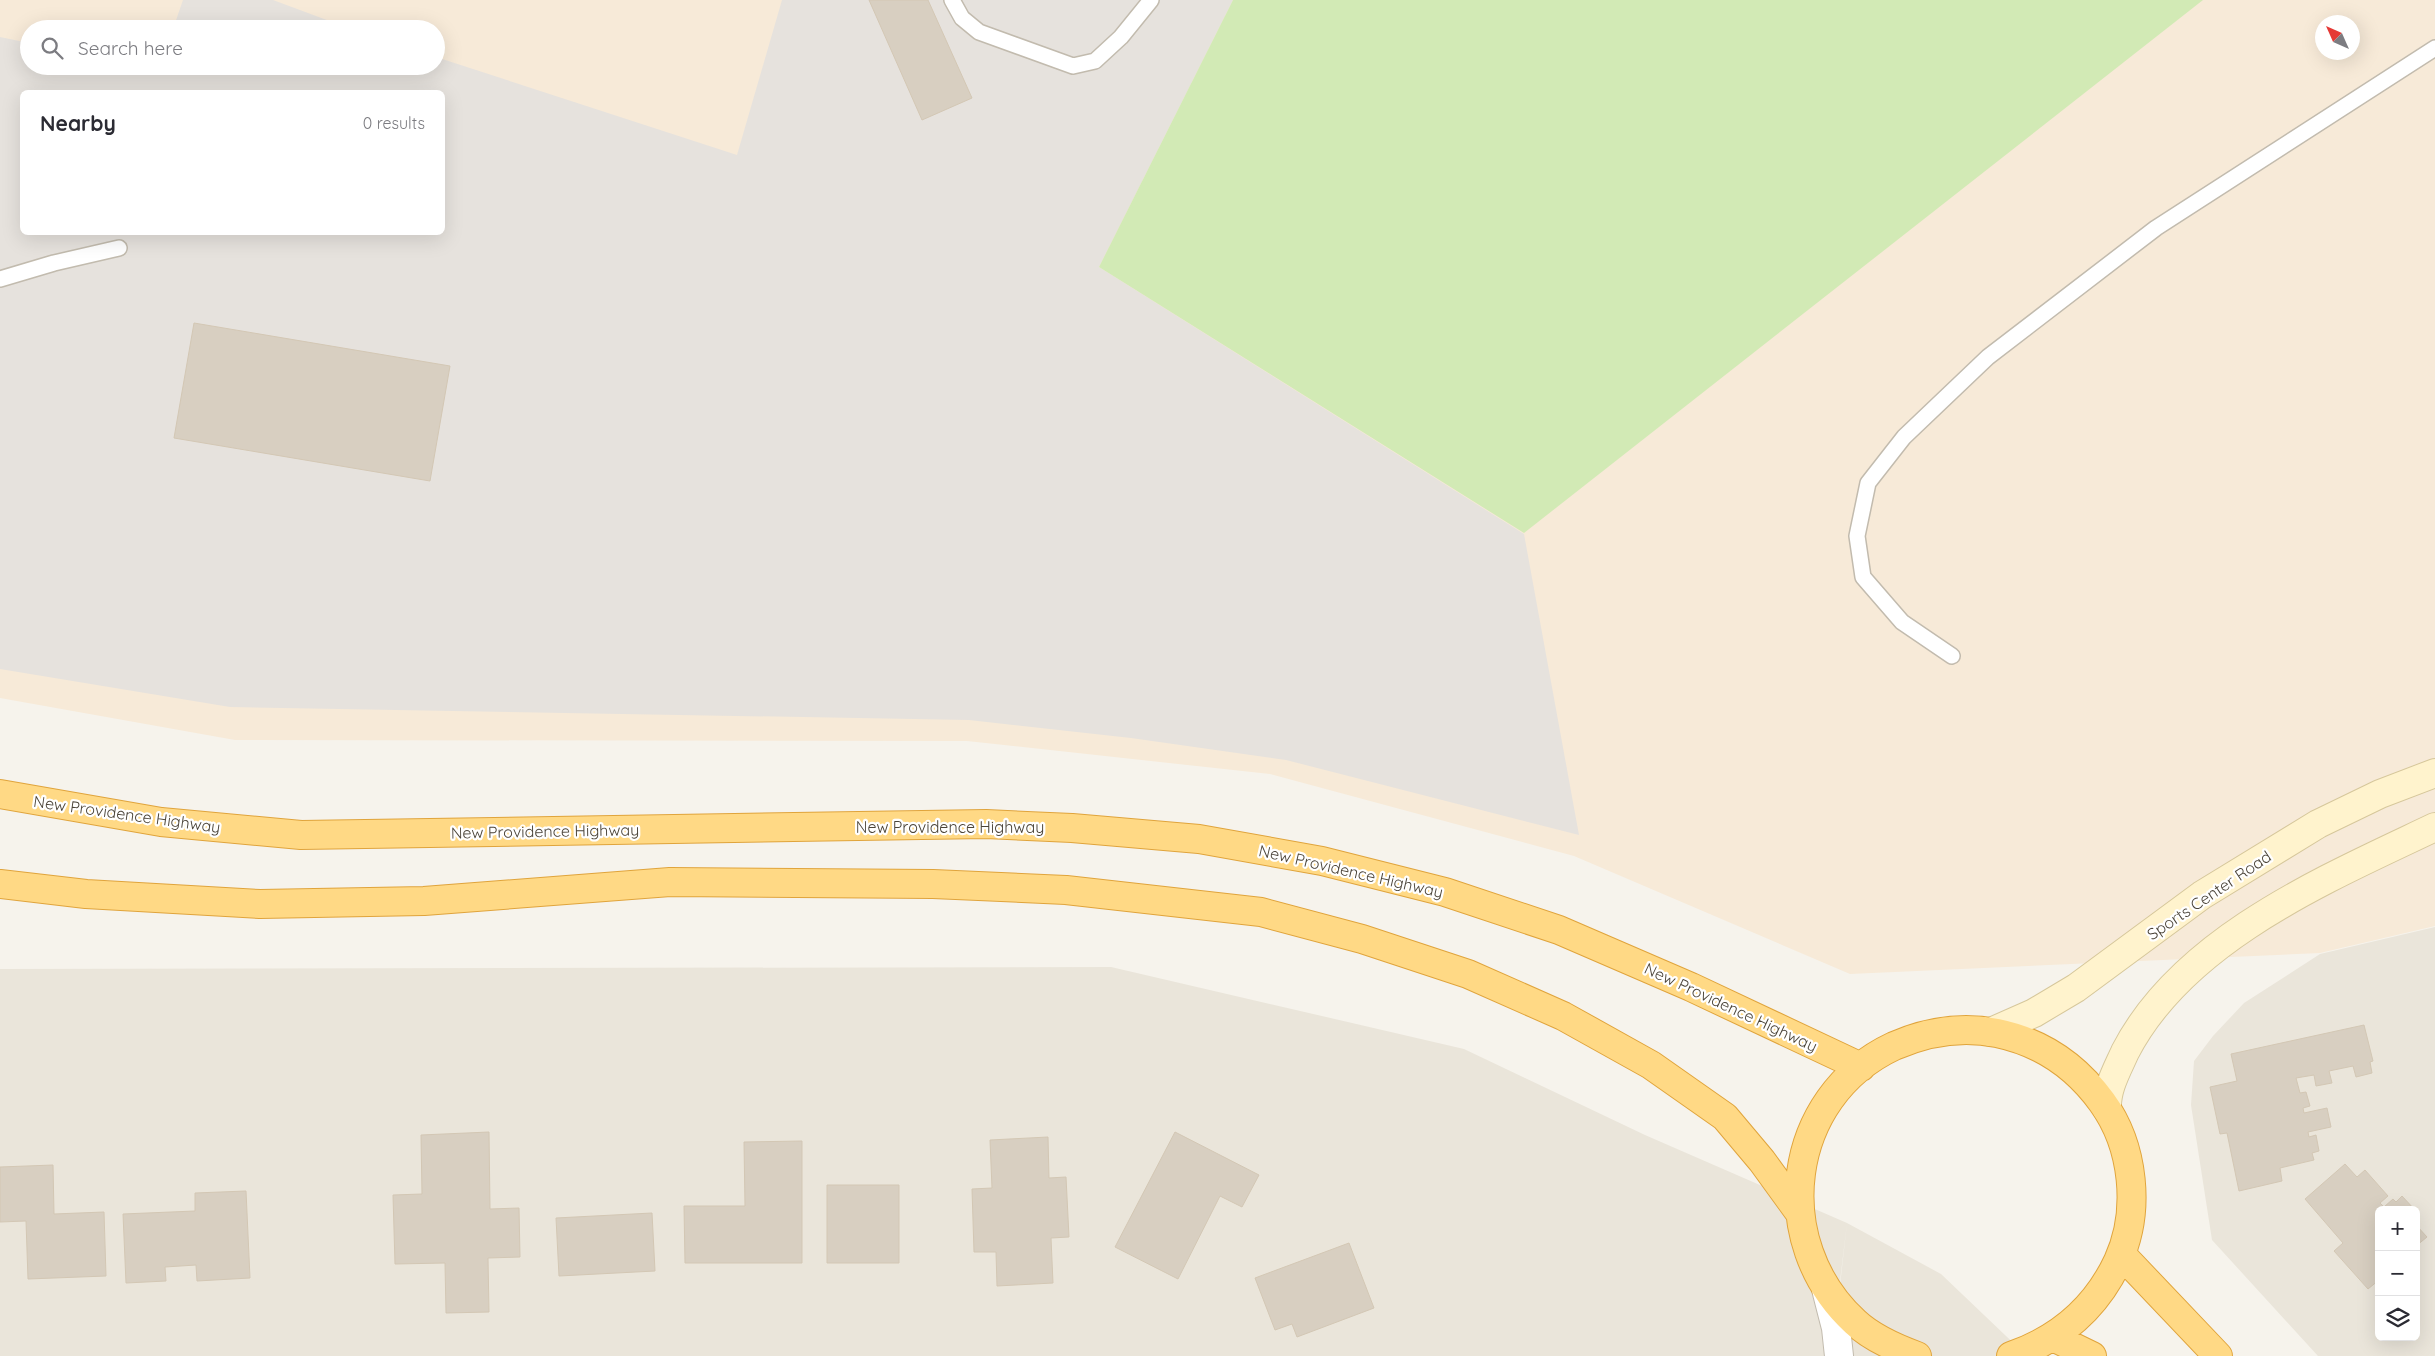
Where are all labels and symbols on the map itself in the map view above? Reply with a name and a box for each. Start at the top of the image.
north arrow [2315,15,2360,60]
street label: New Providence Highway [32,791,222,837]
street label: New Providence Highway [856,817,1044,837]
street label: New Providence Highway [451,819,639,843]
street label: New Providence Highway [1257,840,1445,902]
street label: Sports Center Road [2143,846,2275,944]
street label: New Providence Highway [1641,958,1821,1056]

